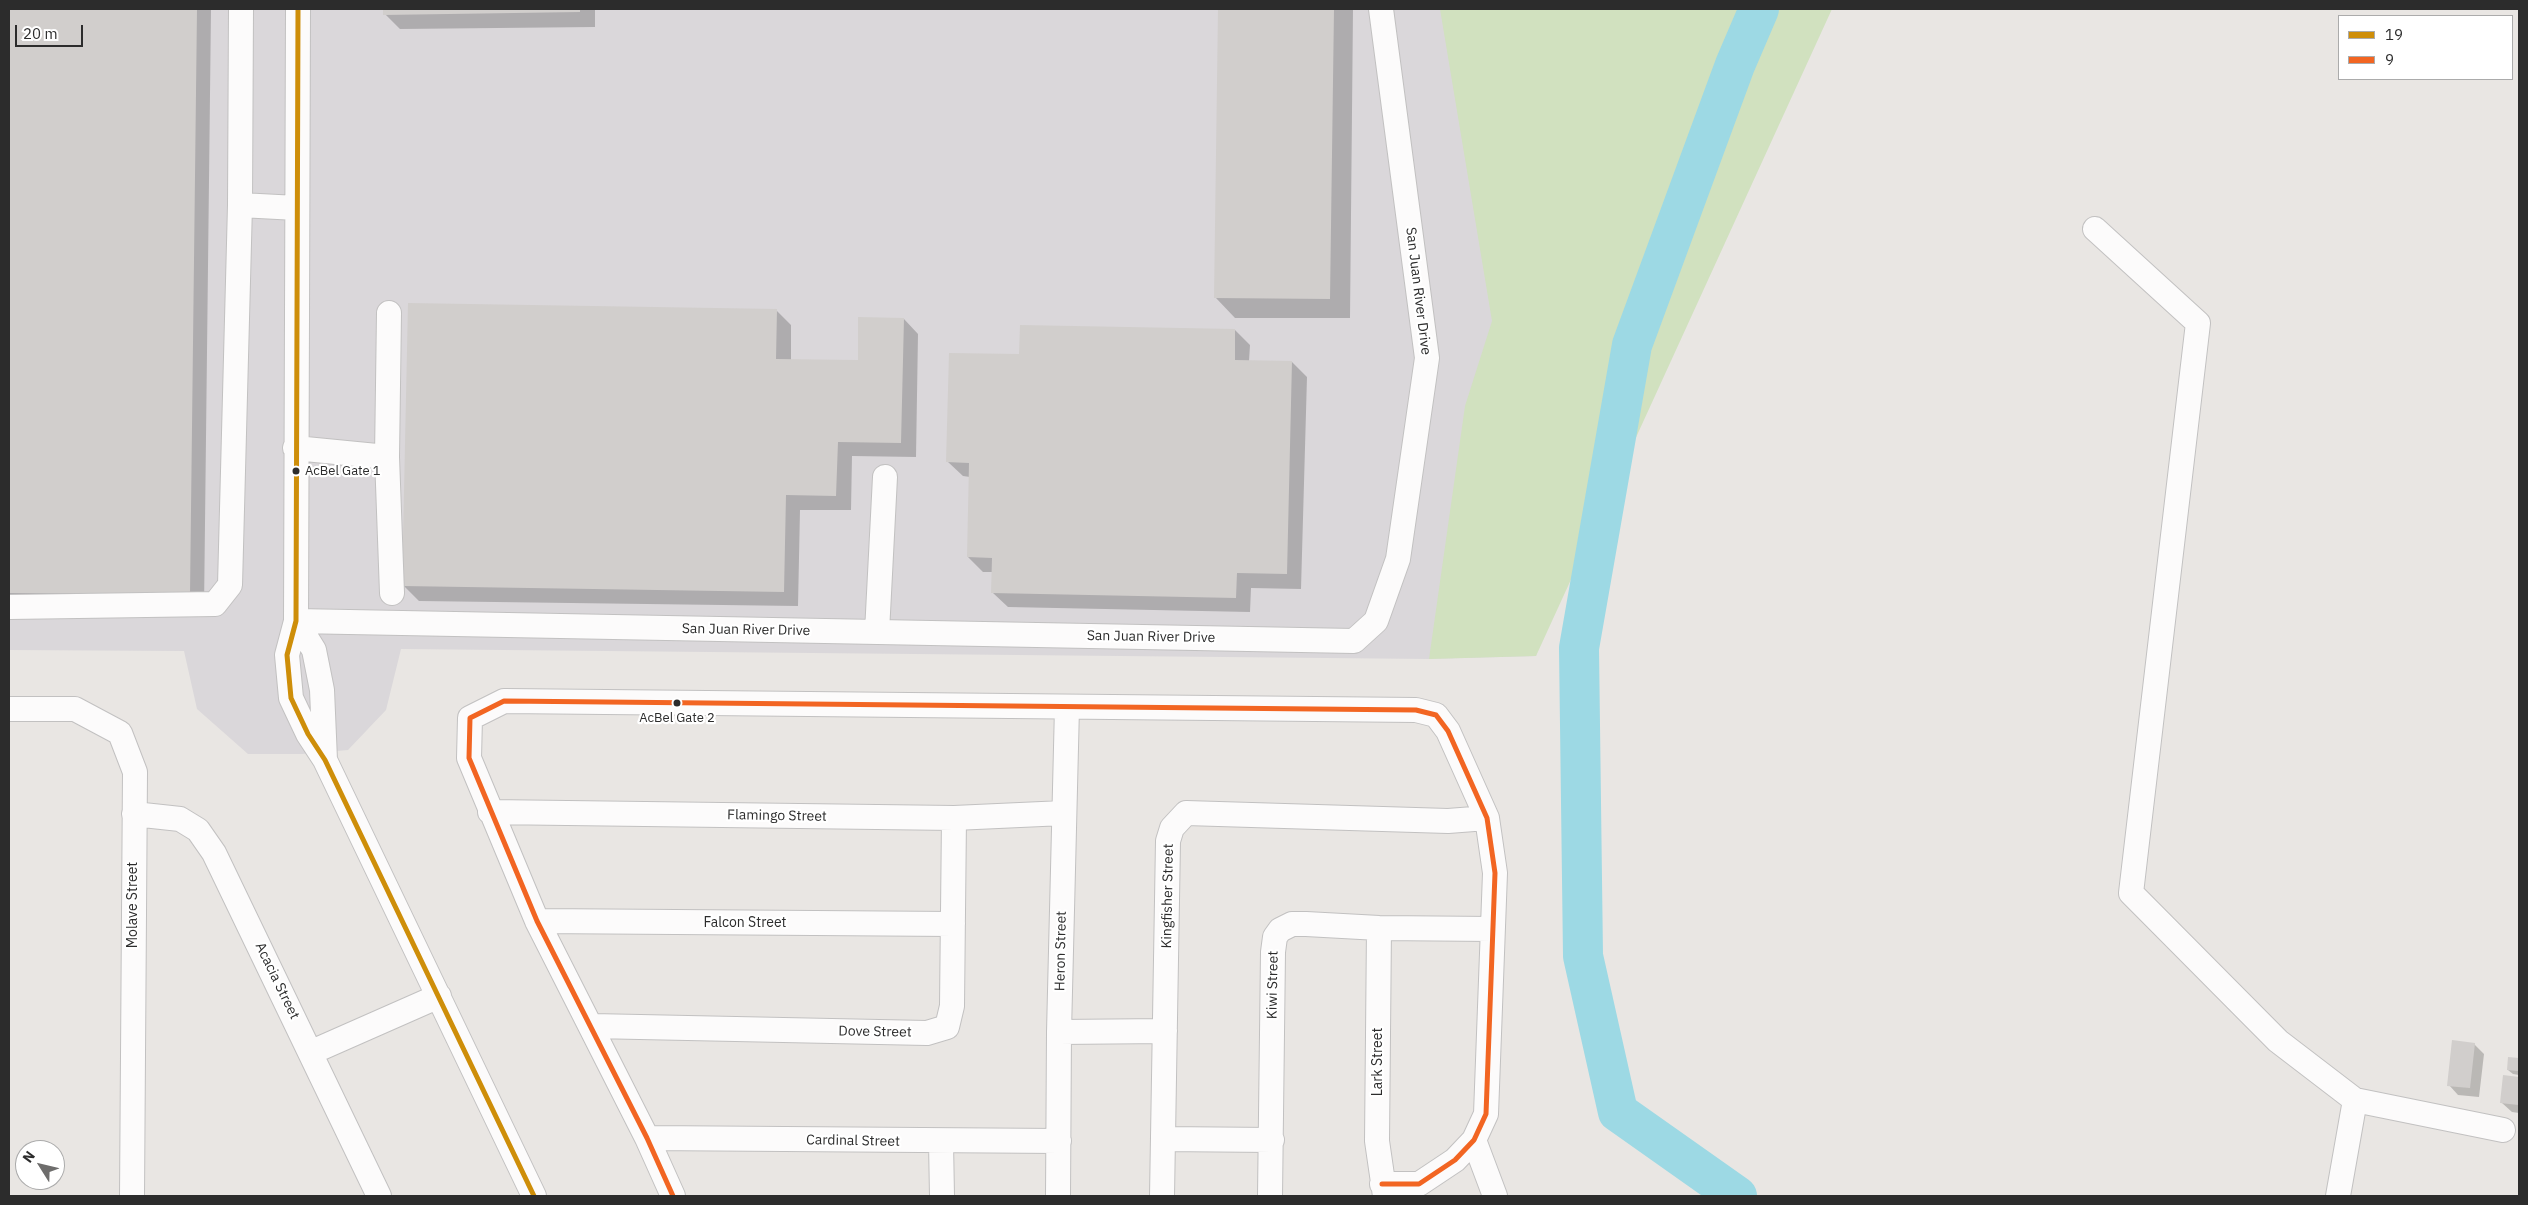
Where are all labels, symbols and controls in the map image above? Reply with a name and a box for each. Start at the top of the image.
scale bar [18,15,85,47]
legend [2338,15,2513,80]
text: 20 m [23,24,58,43]
text: 19 [2385,25,2403,44]
text: 9 [2385,50,2394,69]
street label: San Juan River Drive [1402,226,1434,356]
place label: AcBel Gate 1 [305,463,381,479]
marker: AcBel Gate 1 [291,466,301,476]
street label: San Juan River Drive [682,620,810,640]
street label: San Juan River Drive [1087,627,1215,647]
marker: AcBel Gate 2 [672,698,682,708]
place label: AcBel Gate 2 [639,710,715,726]
street label: Flamingo Street [727,807,827,825]
street label: Kingfisher Street [1159,843,1177,949]
street label: Molave Street [125,862,141,948]
street label: Heron Street [1052,911,1070,991]
street label: Falcon Street [703,915,787,931]
street label: Acacia Street [251,940,303,1022]
street label: Kiwi Street [1264,951,1282,1019]
street label: Dove Street [838,1023,912,1041]
street label: Lark Street [1370,1028,1386,1096]
street label: Cardinal Street [806,1132,900,1150]
north arrow [15,1140,65,1190]
text: N [18,1147,39,1166]

